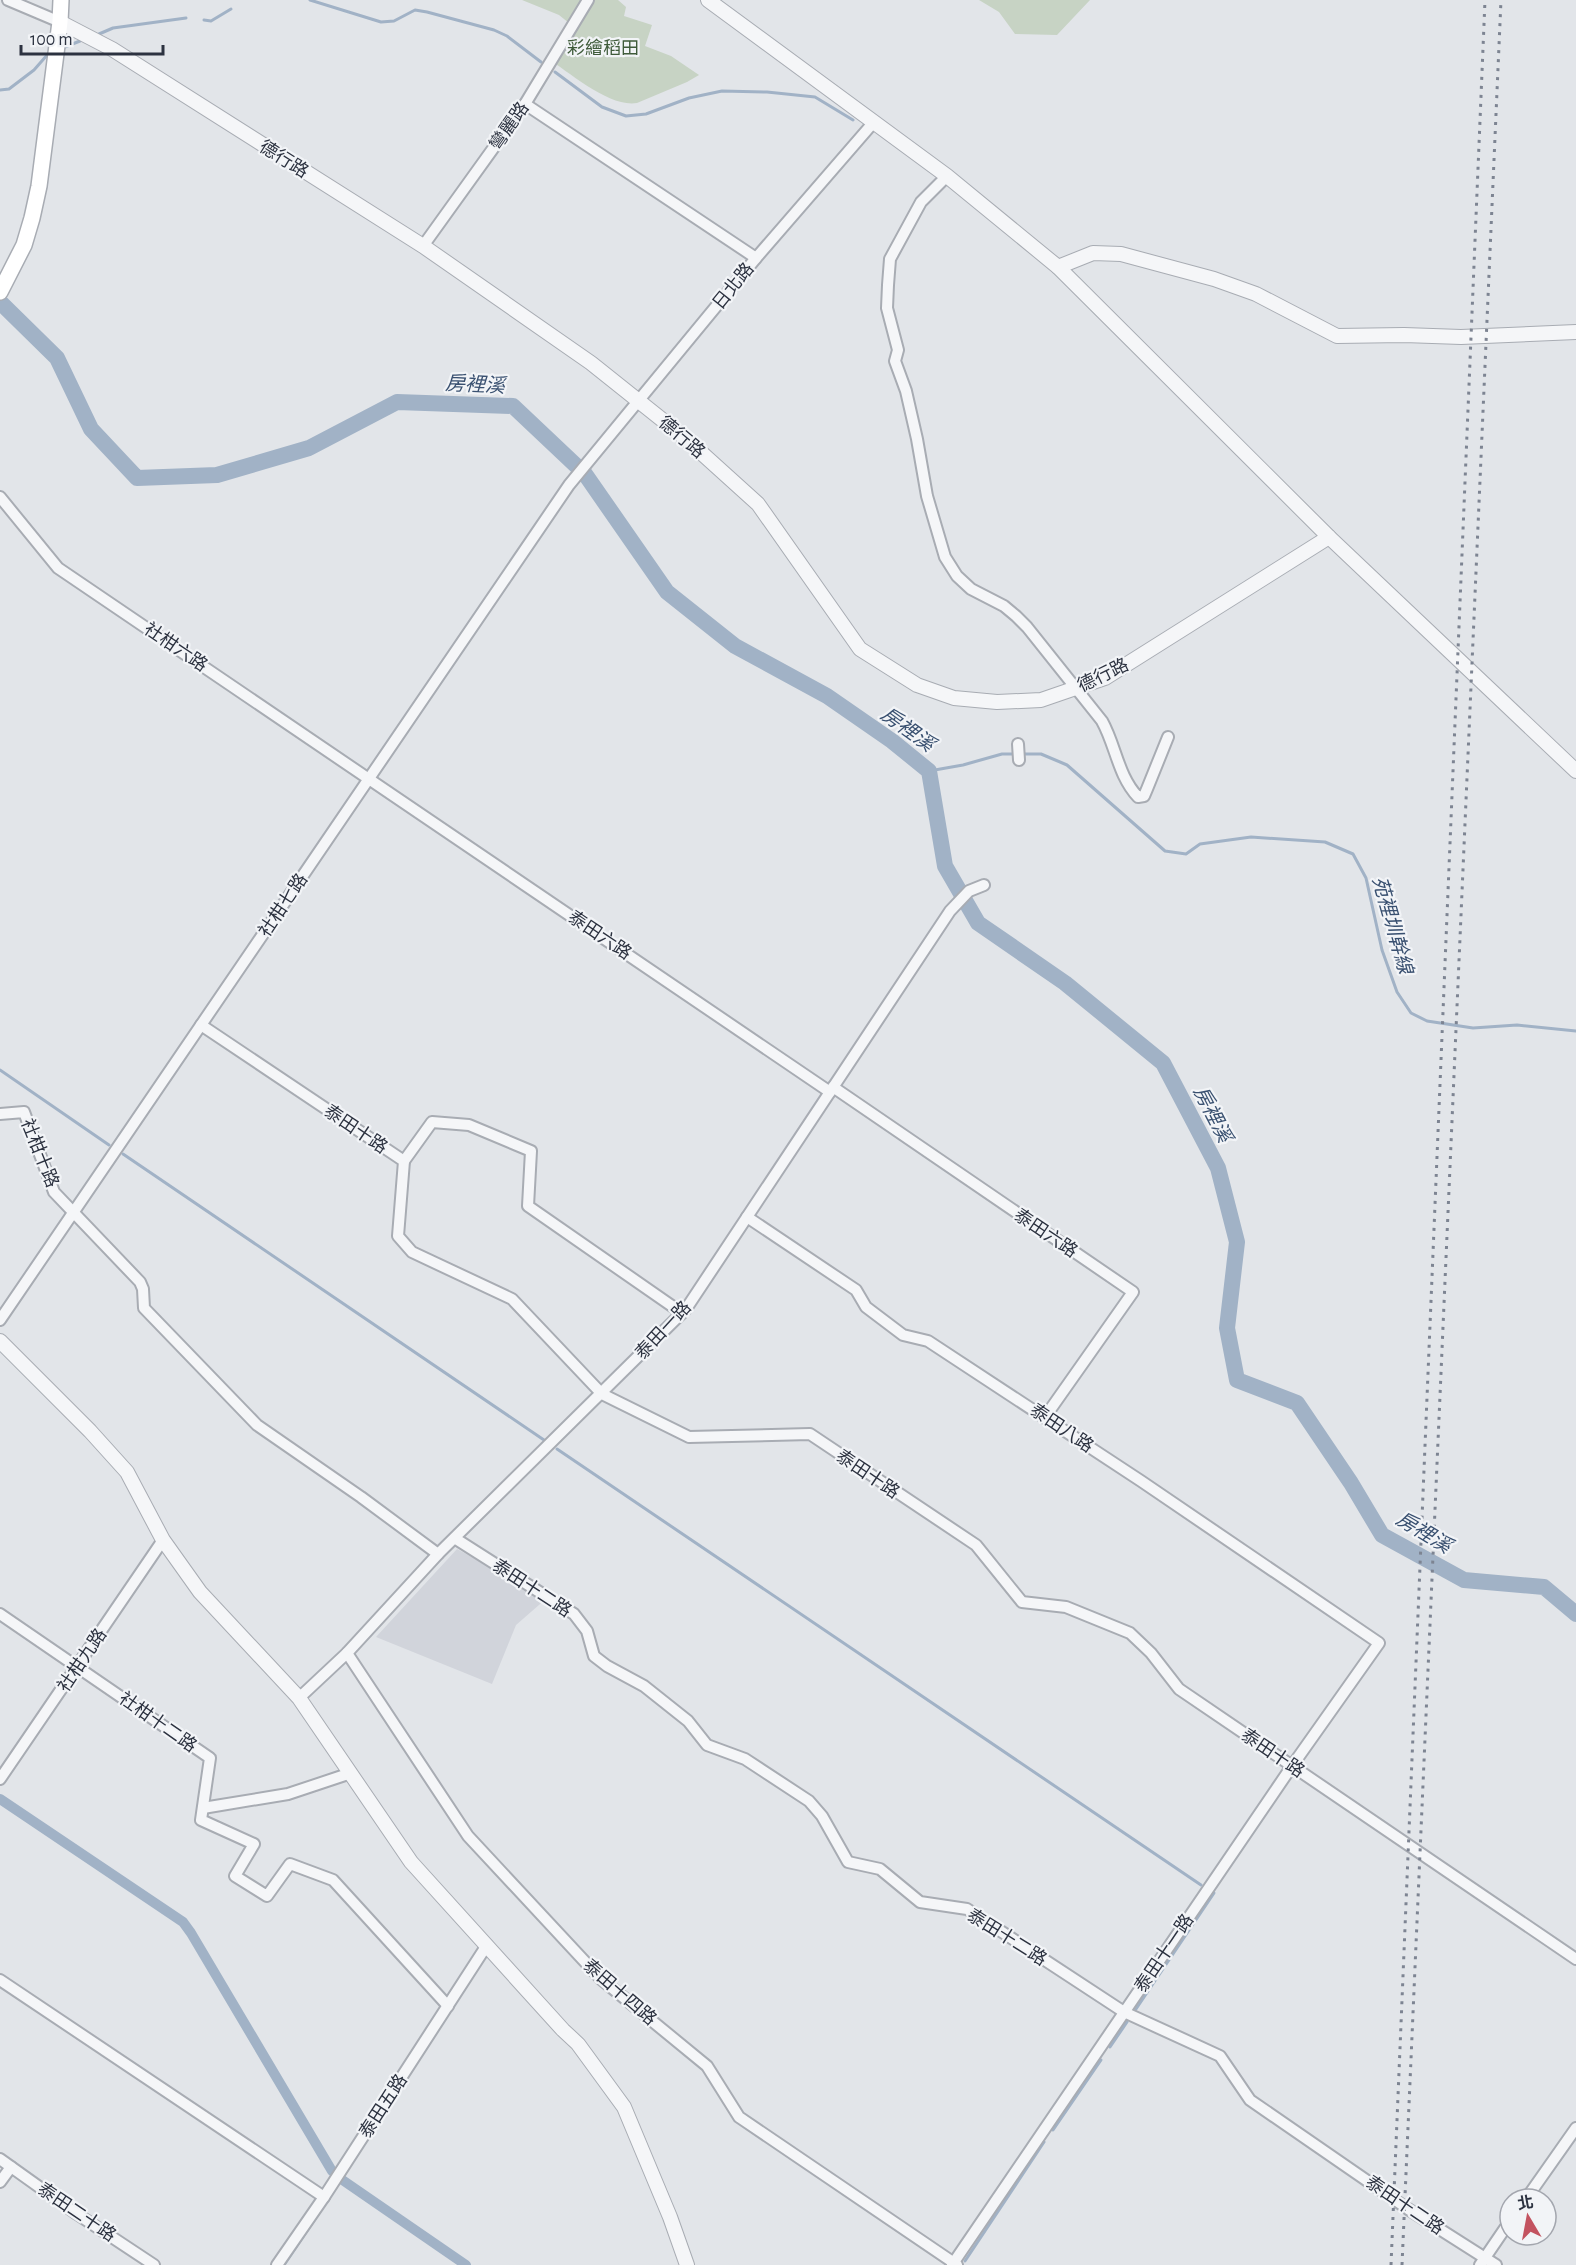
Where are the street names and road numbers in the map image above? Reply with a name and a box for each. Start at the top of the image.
street label: 彎麗路 [485,98,533,154]
street label: 德行路 [256,136,312,182]
street label: 日北路 [708,259,758,313]
street label: 德行路 [655,412,709,462]
street label: 社柑六路 [141,619,211,675]
street label: 德行路 [1074,654,1132,696]
street label: 社柑七路 [255,870,311,940]
street label: 泰田六路 [565,907,635,963]
street label: 泰田十路 [321,1101,391,1157]
street label: 社柑十路 [17,1116,63,1190]
street label: 泰田六路 [1011,1205,1081,1261]
street label: 泰田一路 [631,1297,695,1363]
street label: 泰田八路 [1027,1400,1097,1456]
street label: 泰田十路 [833,1446,903,1502]
street label: 泰田十二路 [489,1555,575,1621]
street label: 社柑九路 [54,1625,110,1695]
street label: 社柑十二路 [115,1688,201,1756]
street label: 泰田十路 [1238,1725,1308,1781]
street label: 泰田十二路 [964,1905,1050,1969]
street label: 泰田十一路 [1131,1910,1197,1996]
street label: 泰田十四路 [579,1955,661,2029]
street label: 泰田五路 [355,2070,411,2142]
street label: 泰田十二路 [1362,2172,1448,2238]
street label: 泰田二十路 [34,2179,120,2245]

